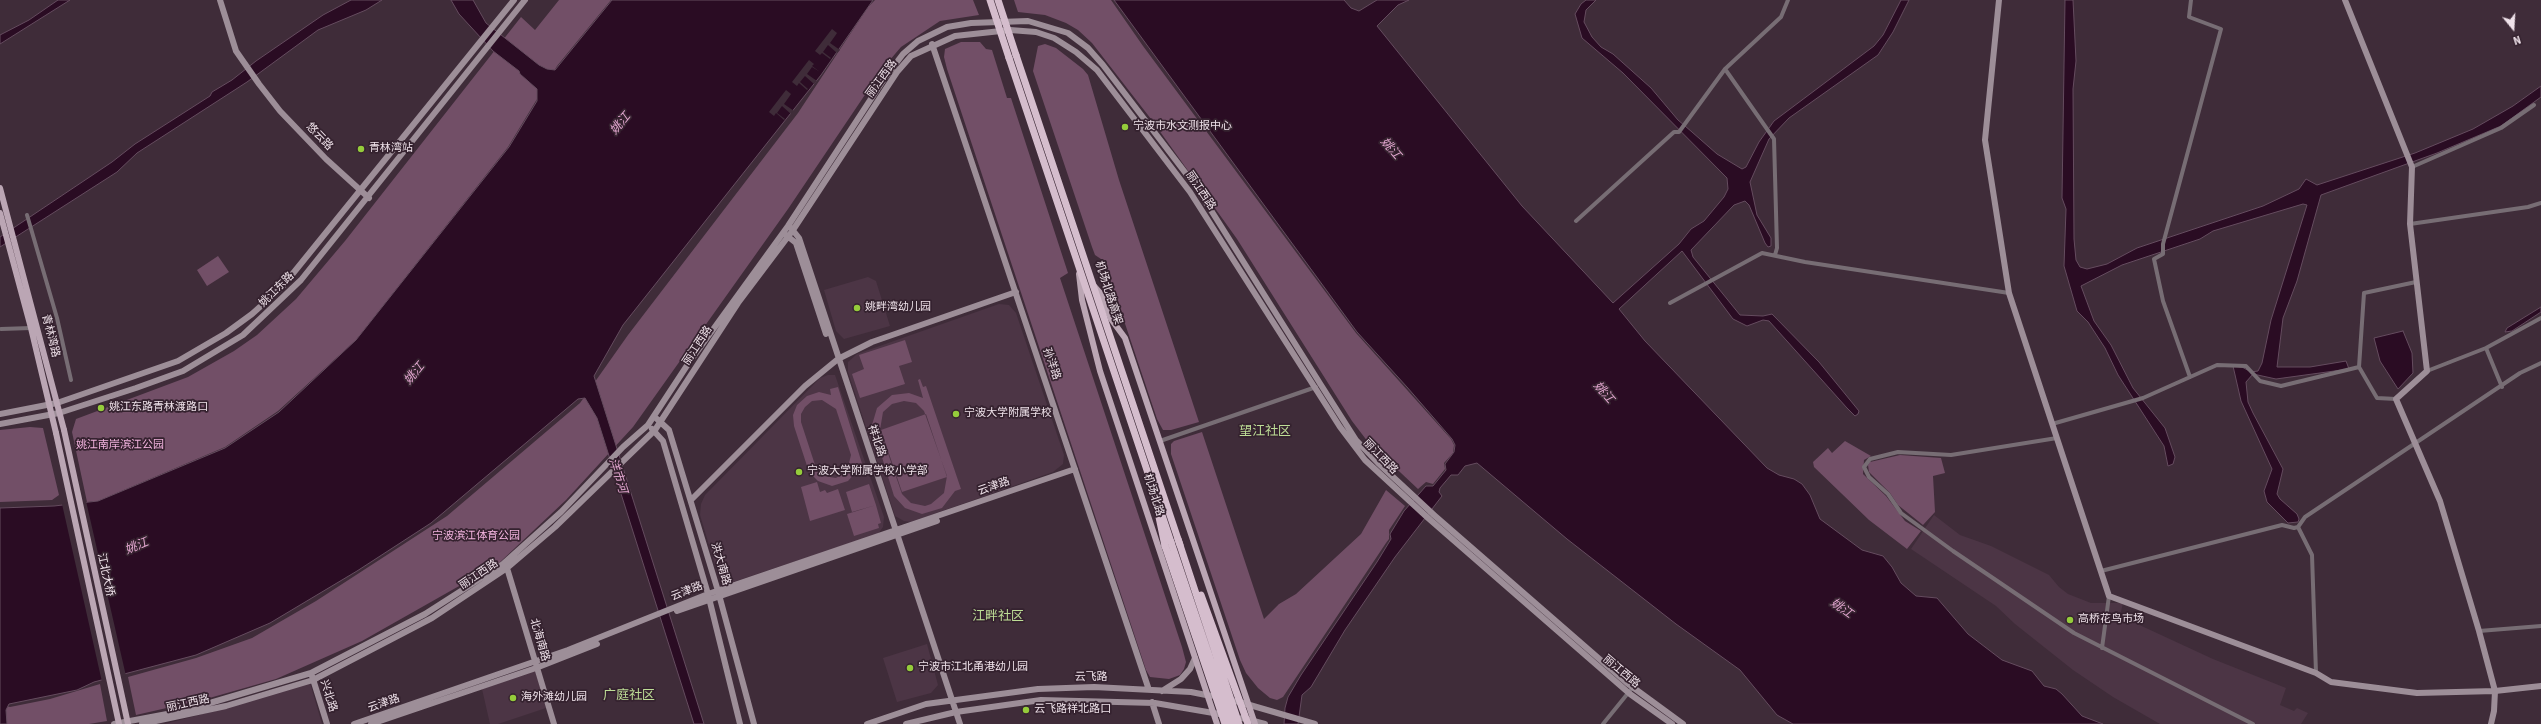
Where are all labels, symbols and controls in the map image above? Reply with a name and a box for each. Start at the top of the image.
north arrow [2493,8,2533,48]
text: N [2511,32,2523,48]
street label: 丽江西路 [864,57,900,101]
water label: 姚江 [608,110,634,138]
place label: 宁波市水文测报中心 [1133,120,1232,134]
street label: 悠云路 [303,121,335,153]
marker: 宁波市水文测报中心 [1120,122,1130,132]
water label: 姚江 [1377,135,1403,163]
place label: 青林湾站 [369,142,413,156]
marker: 青林湾站 [356,144,366,154]
street label: 丽江西路 [1182,169,1218,213]
street label: 机场北路高架 [1092,260,1124,326]
street label: 姚江东路 [257,270,297,310]
place label: 姚畔湾幼儿园 [865,301,931,315]
marker: 姚畔湾幼儿园 [852,303,862,313]
street label: 青林湾路 [38,313,62,359]
street label: 丽江西路 [680,324,716,368]
street label: 孙洋路 [1039,346,1063,382]
water label: 姚江 [402,360,428,388]
water label: 姚江 [1590,379,1616,407]
place label: 姚江东路青林渡路口 [109,401,208,415]
marker: 姚江东路青林渡路口 [96,403,106,413]
place label: 宁波大学附属学校 [964,407,1052,421]
marker: 宁波大学附属学校 [951,409,961,419]
street label: 祥北路 [864,423,888,459]
district label: 望江社区 [1239,424,1291,440]
street label: 丽江西路 [1360,437,1400,477]
park label: 姚江南岸滨江公园 [76,439,164,453]
water label: 洋市河 [605,457,629,495]
place label: 宁波大学附属学校小学部 [807,465,928,479]
marker: 宁波大学附属学校小学部 [794,467,804,477]
street label: 机场北路 [1140,472,1166,518]
street label: 云津路 [976,475,1012,499]
park label: 宁波滨江体育公园 [432,530,520,544]
water label: 姚江 [123,536,151,558]
street label: 洪大南路 [708,541,732,587]
street label: 江北大桥 [94,552,116,598]
street label: 丽江西路 [457,557,501,593]
street label: 云津路 [669,580,705,604]
water label: 姚江 [1827,596,1855,622]
district label: 江畔社区 [972,609,1024,625]
place label: 高桥花鸟市场 [2078,613,2144,627]
marker: 高桥花鸟市场 [2065,615,2075,625]
street label: 北海南路 [527,617,551,663]
street label: 丽江西路 [1600,653,1642,691]
place label: 宁波市江北甬港幼儿园 [918,661,1028,675]
marker: 宁波市江北甬港幼儿园 [905,663,915,673]
street label: 云飞路 [1075,671,1107,685]
street label: 兴北路 [317,678,339,714]
district label: 广庭社区 [603,688,655,704]
place label: 海外滩幼儿园 [521,691,587,705]
street label: 云津路 [366,692,402,716]
street label: 丽江西路 [165,693,211,715]
marker: 海外滩幼儿园 [508,693,518,703]
place label: 云飞路祥北路口 [1034,703,1111,717]
marker: 云飞路祥北路口 [1021,705,1031,715]

